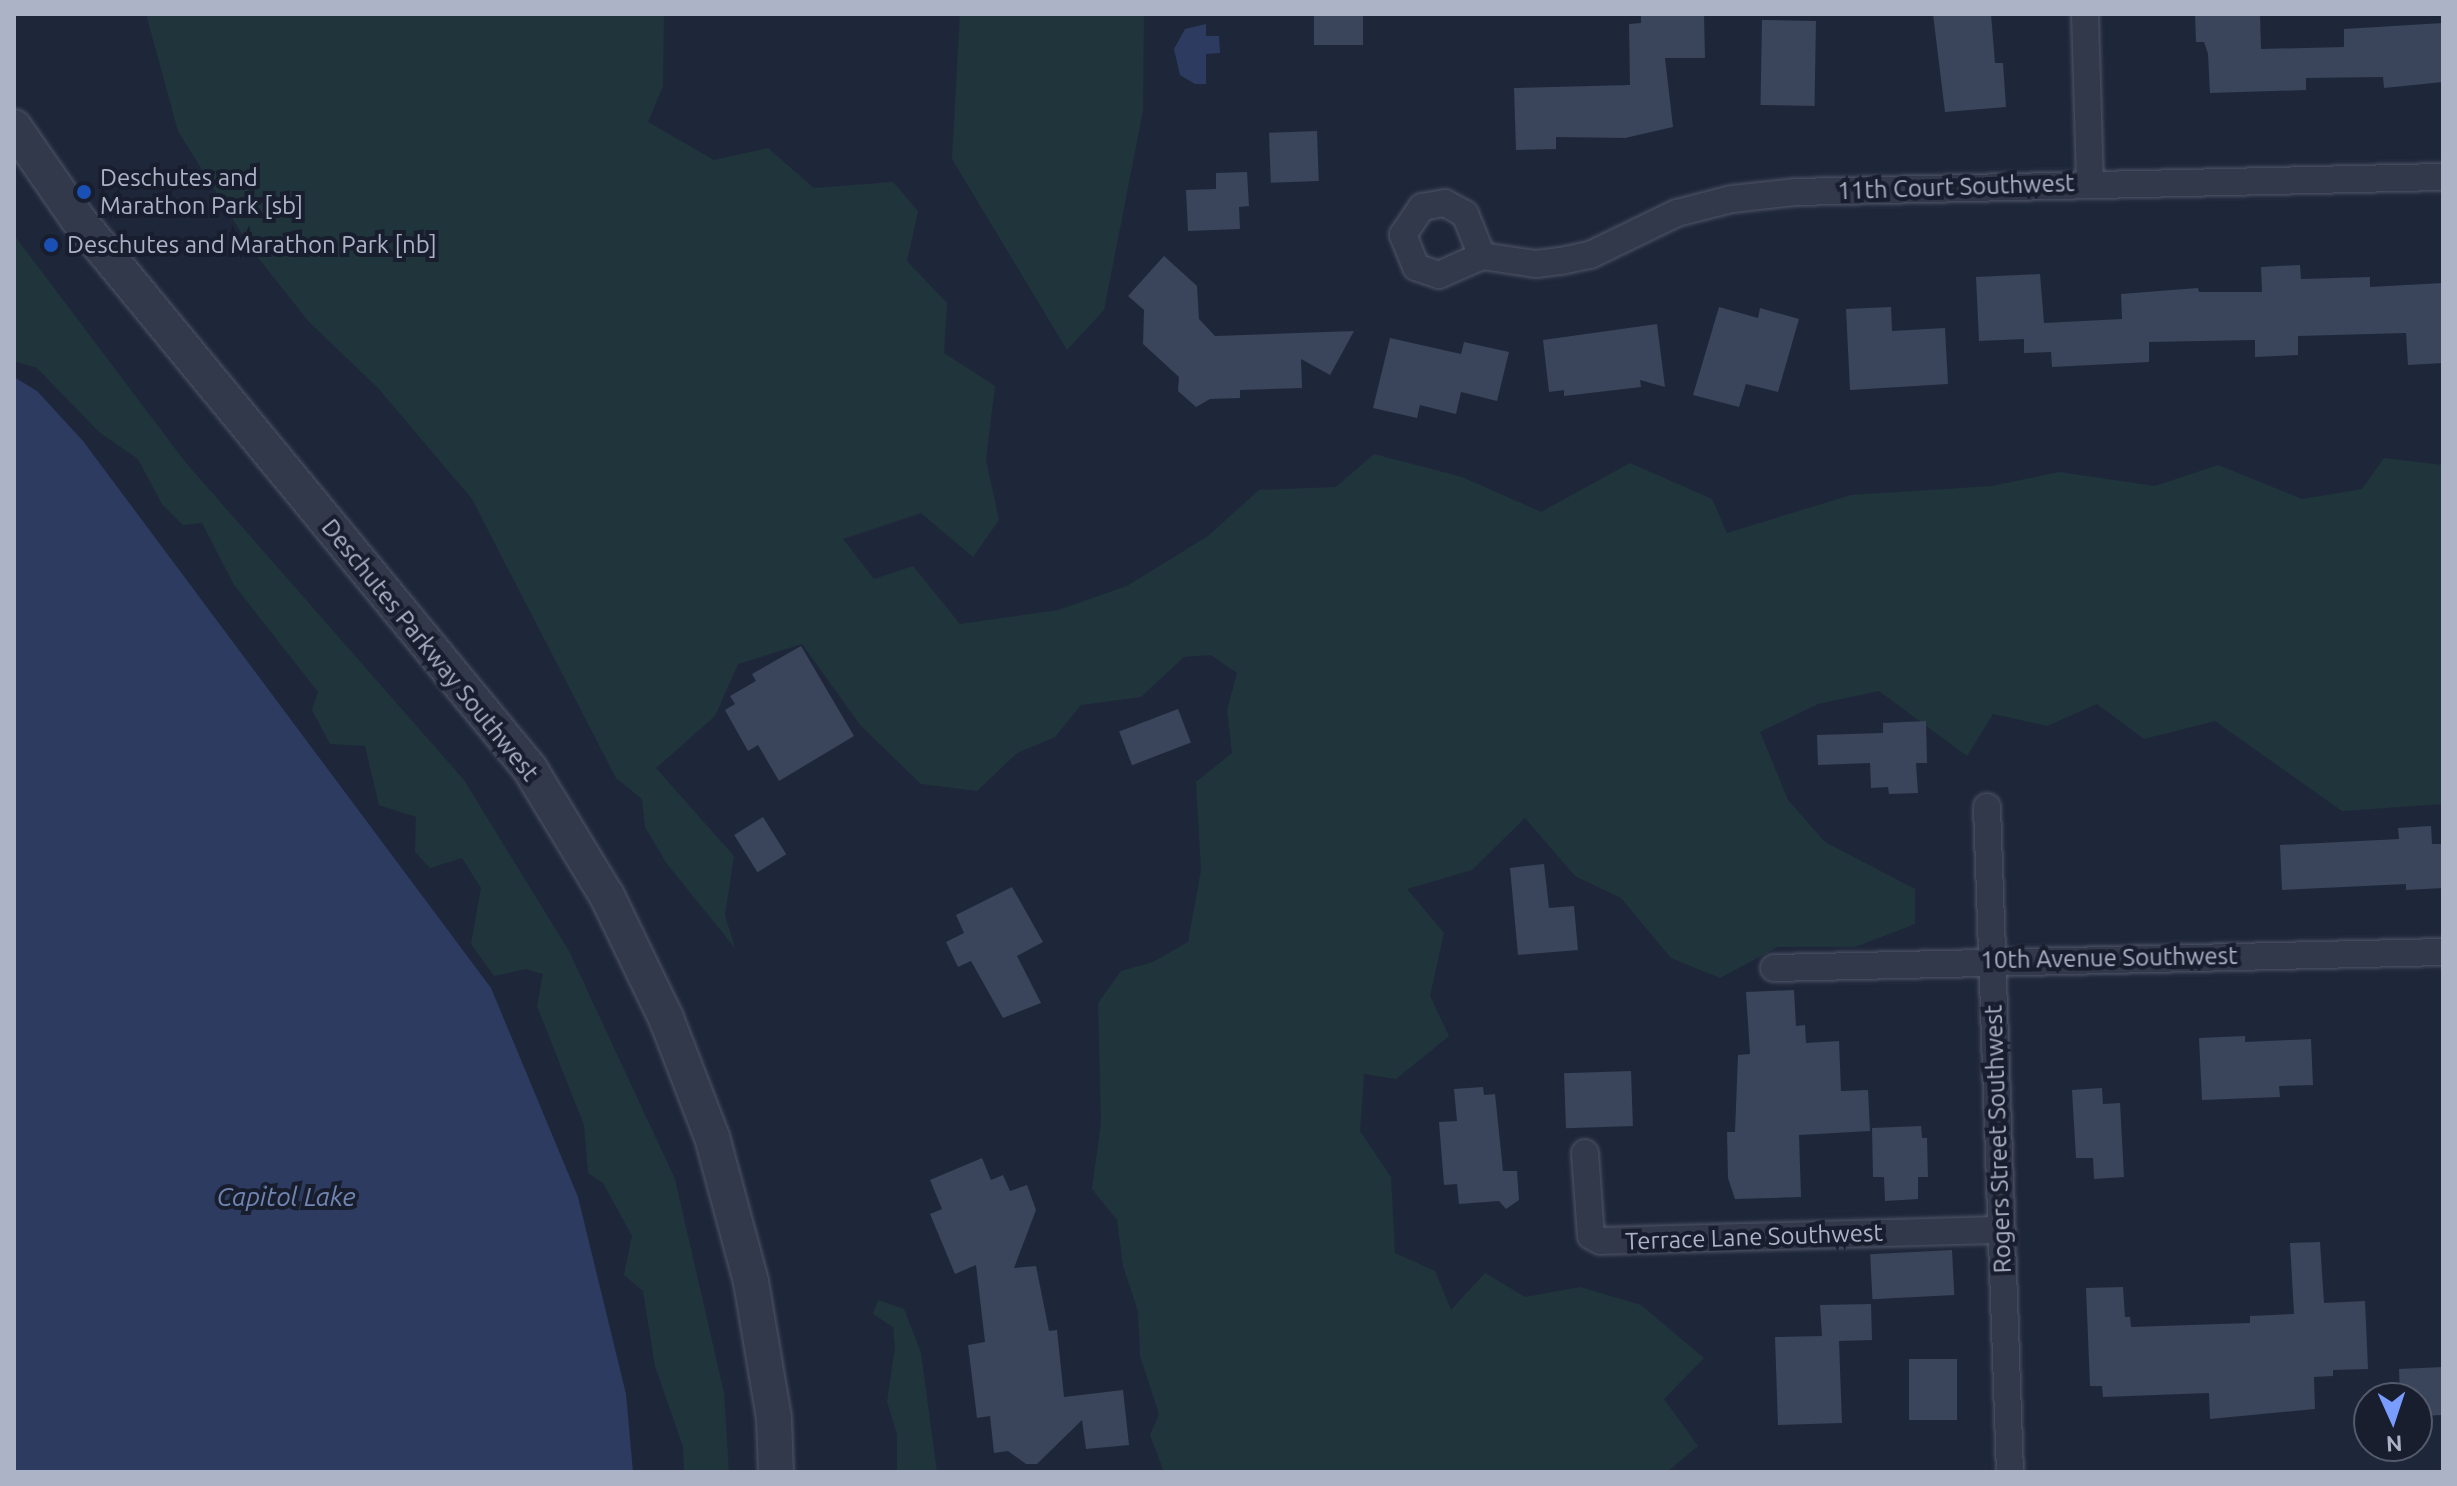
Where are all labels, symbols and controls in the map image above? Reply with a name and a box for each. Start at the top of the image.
place label: Deschutes and Marathon Park [sb] [100,164,303,220]
street label: 11th Court Southwest [1837,168,2075,206]
marker: Deschutes and Marathon Park [sb] [75,183,93,201]
place label: Deschutes and Marathon Park [nb] [67,231,437,259]
marker: Deschutes and Marathon Park [nb] [42,236,60,254]
street label: Deschutes Parkway Southwest [315,513,545,787]
street label: 10th Avenue Southwest [1980,941,2238,975]
street label: Rogers Street Southwest [1979,1004,2017,1274]
water label: Capitol Lake [216,1181,356,1213]
street label: Terrace Lane Southwest [1625,1218,1883,1256]
north arrow [2353,1382,2433,1462]
text: N [2385,1432,2403,1457]

